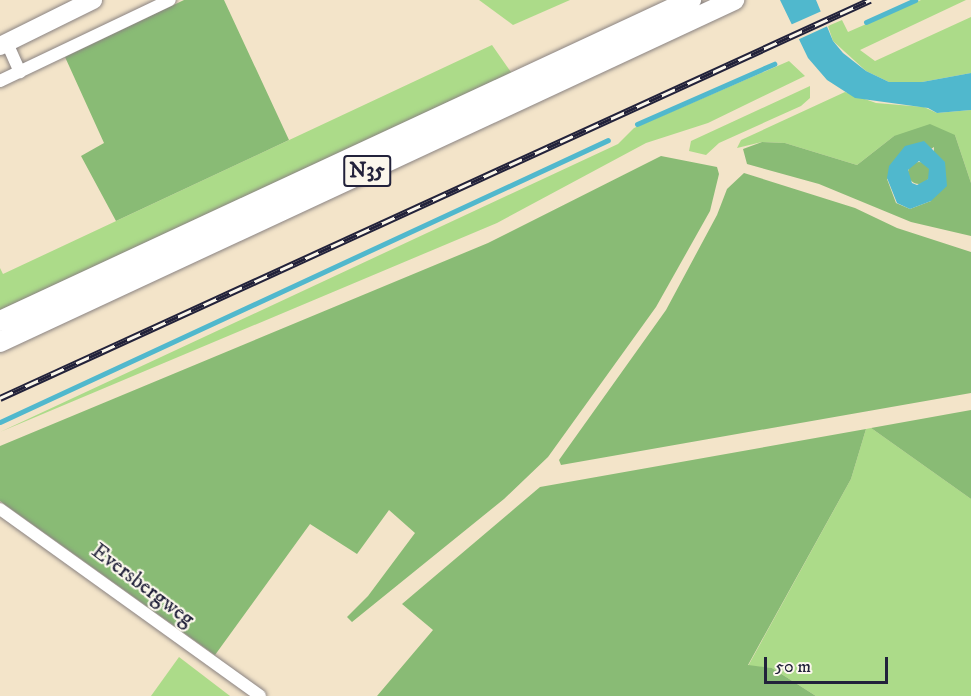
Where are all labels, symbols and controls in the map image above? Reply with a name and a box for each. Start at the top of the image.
road number: N35 [343,153,391,189]
street label: Eversbergweg [86,538,200,632]
scale bar [767,645,892,683]
text: 50 m [775,656,811,678]

